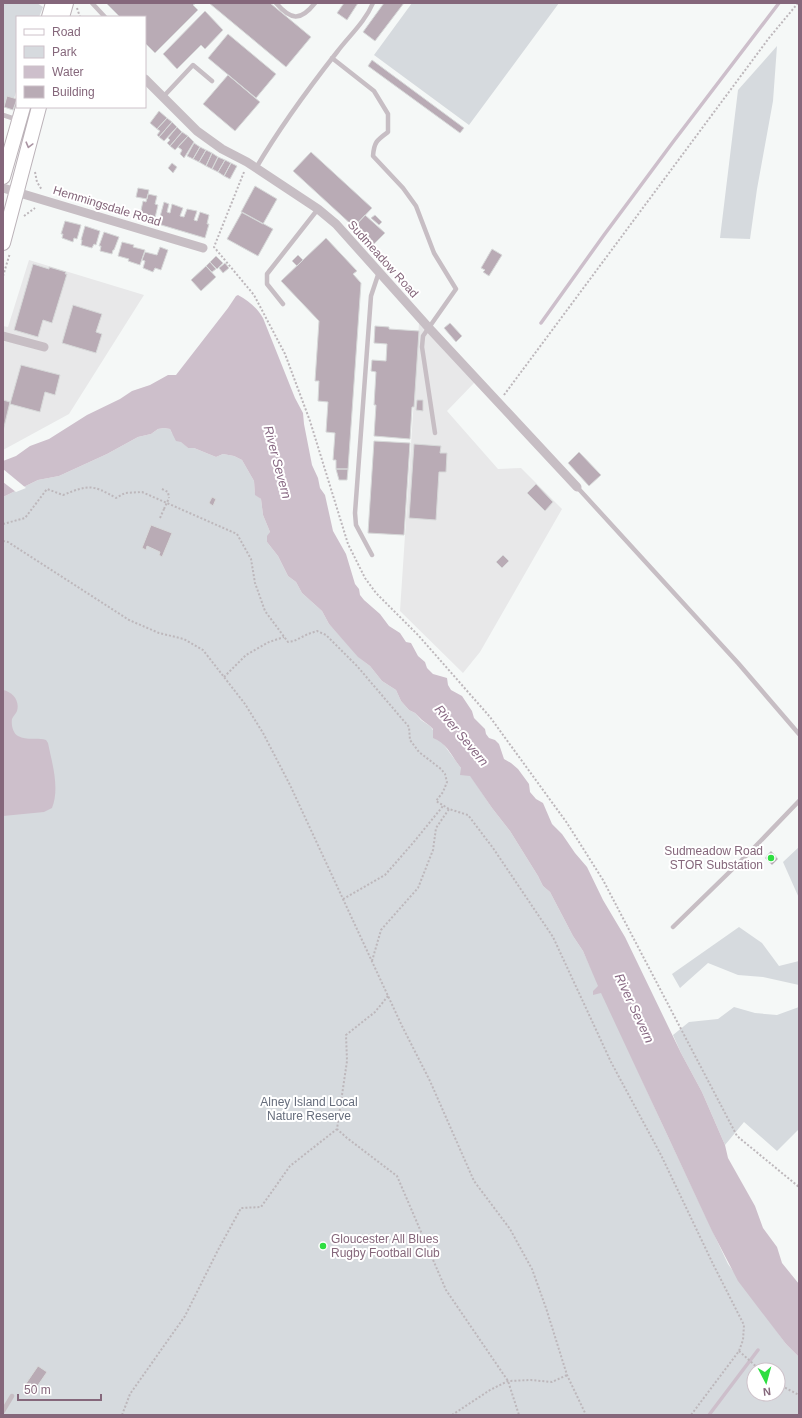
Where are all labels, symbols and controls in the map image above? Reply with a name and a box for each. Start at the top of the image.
legend [16,16,146,108]
text: Road [52,25,81,39]
text: Park [52,45,78,59]
text: Water [52,65,84,79]
text: Building [52,85,95,99]
one-way arrow [25,141,34,148]
street label: Hemmingsdale Road [51,183,163,229]
street label: Sudmeadow Road [345,218,421,300]
water label: River Severn [261,424,294,500]
water label: River Severn [432,702,492,769]
place label: Sudmeadow Road STOR Substation [664,844,763,872]
marker: Sudmeadow Road STOR Substation [766,853,776,863]
water label: River Severn [612,971,657,1045]
park label: Alney Island Local Nature Reserve [260,1095,358,1123]
place label: Gloucester All Blues Rugby Football Club [331,1232,440,1260]
marker: Gloucester All Blues Rugby Football Club [318,1241,328,1251]
north arrow [746,1362,786,1402]
scale bar [18,1376,101,1402]
text: 50 m [24,1383,51,1397]
text: N [762,1386,772,1398]

